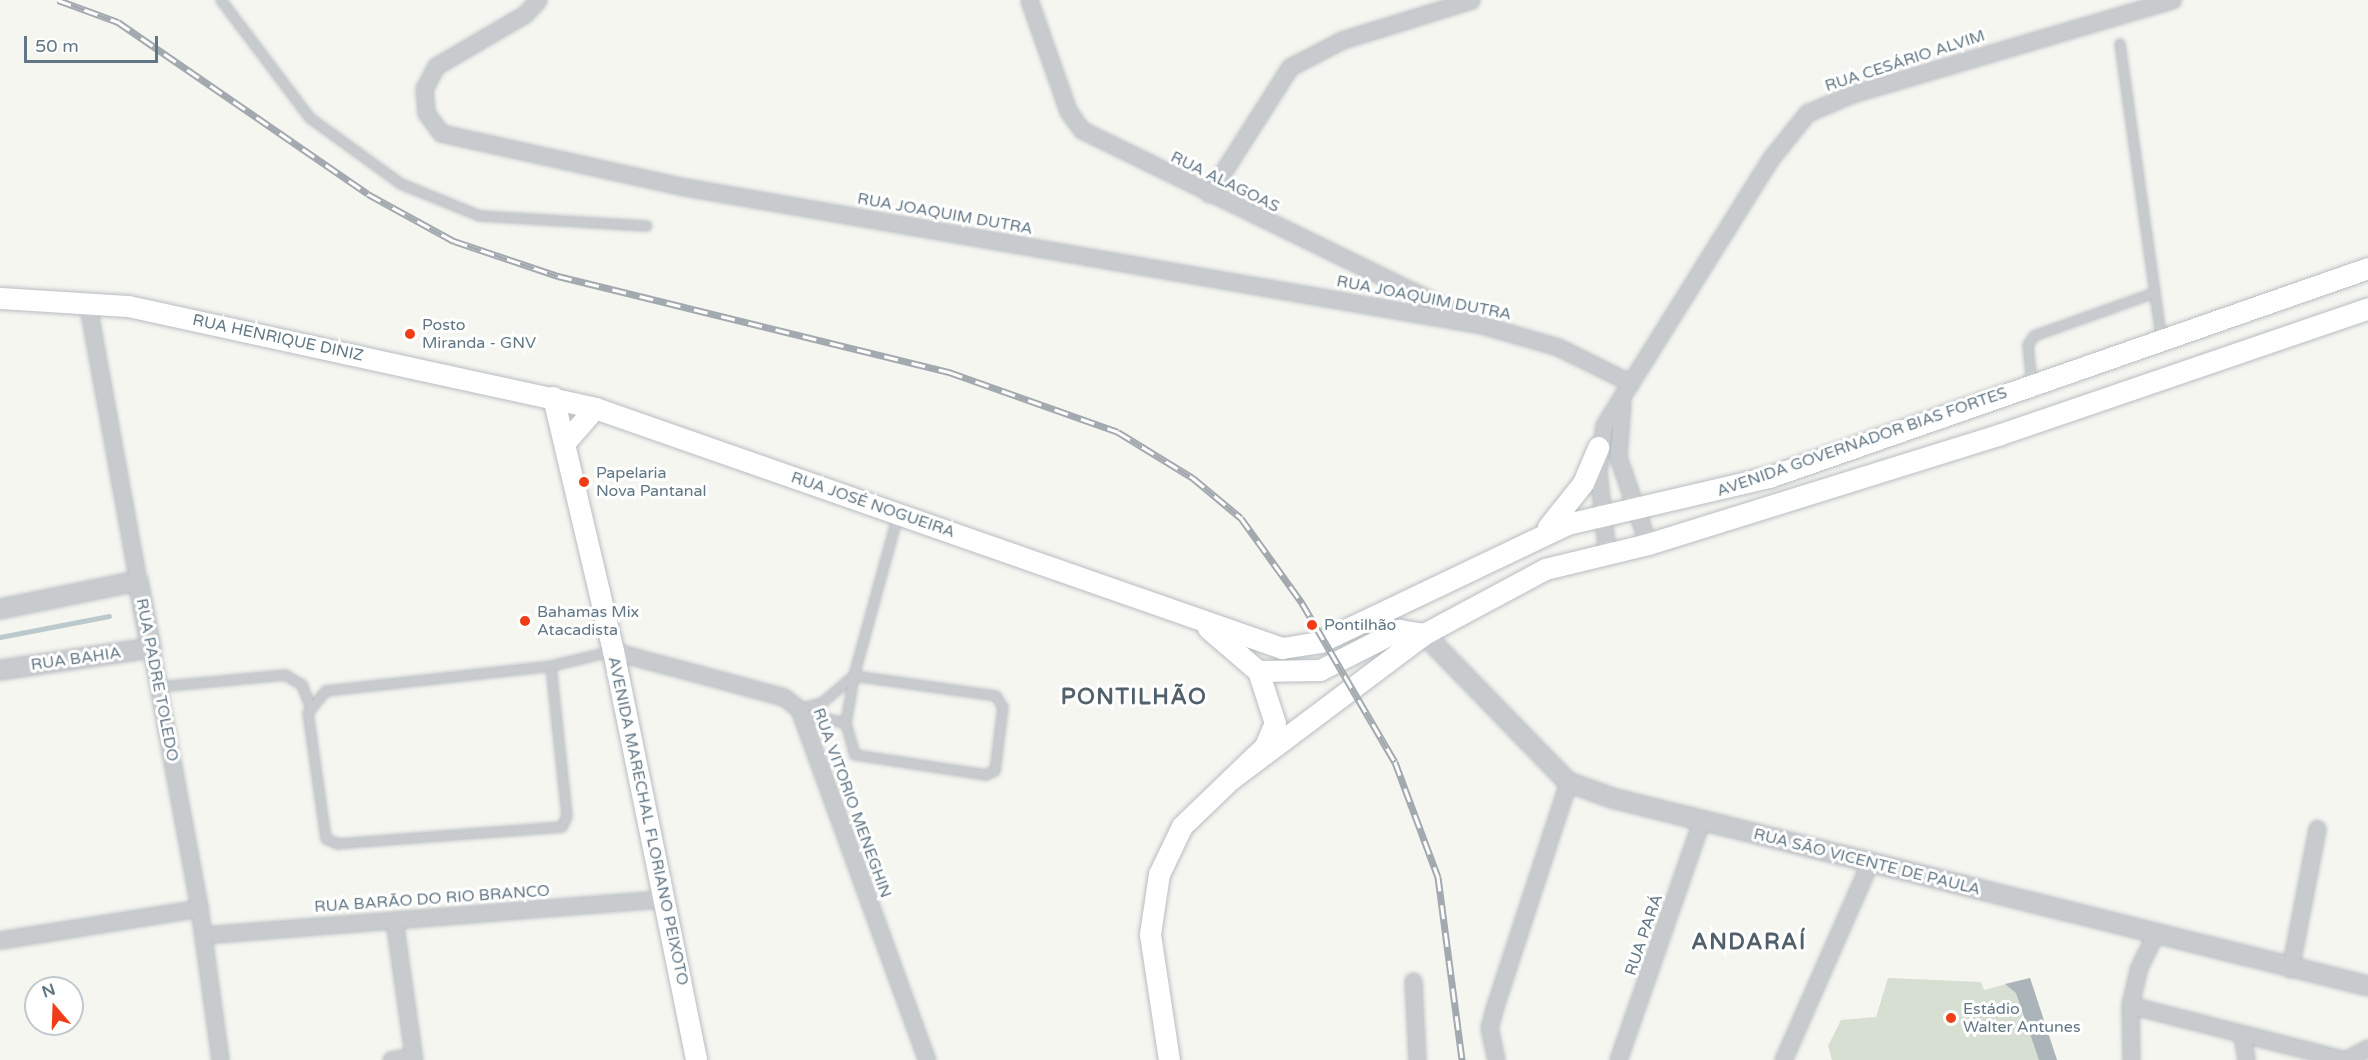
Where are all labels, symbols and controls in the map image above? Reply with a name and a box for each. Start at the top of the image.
scale bar [27,24,160,62]
street label: RUA CESÁRIO ALVIM [1823,26,1987,96]
text: 50 m [35,35,79,57]
street label: RUA ALAGOAS [1168,147,1282,217]
street label: RUA JOAQUIM DUTRA [856,189,1034,239]
street label: RUA JOAQUIM DUTRA [1335,272,1513,324]
street label: RUA HENRIQUE DINIZ [191,311,365,365]
place label: Posto Miranda - GNV [422,315,536,353]
marker: Posto Miranda - GNV [403,327,417,341]
street label: AVENIDA GOVERNADOR BIAS FORTES [1714,383,2010,501]
place label: Papelaria Nova Pantanal [596,463,706,501]
street label: RUA JOSÉ NOGUEIRA [788,468,958,542]
marker: Papelaria Nova Pantanal [577,475,591,489]
street label: RUA PADRE TOLEDO [132,597,182,763]
place label: Bahamas Mix Atacadista [537,602,639,640]
marker: Bahamas Mix Atacadista [518,614,532,628]
place label: Pontilhão [1324,615,1396,635]
marker: Pontilhão [1305,618,1319,632]
street label: RUA BAHIA [30,643,122,675]
street label: AVENIDA MARECHAL FLORIANO PEIXOTO [604,655,692,987]
district label: PONTILHÃO [1061,685,1207,711]
street label: RUA VITORIO MENEGHIN [809,705,895,901]
street label: RUA SÃO VICENTE DE PAULA [1752,825,1982,899]
street label: RUA BARÃO DO RIO BRANCO [314,881,550,917]
street label: RUA PARÁ [1621,892,1667,978]
district label: ANDARAÍ [1691,930,1807,956]
north arrow [24,976,84,1036]
text: N [39,979,58,1002]
place label: Estádio Walter Antunes [1963,999,2081,1037]
marker: Estádio Walter Antunes [1944,1011,1958,1025]

